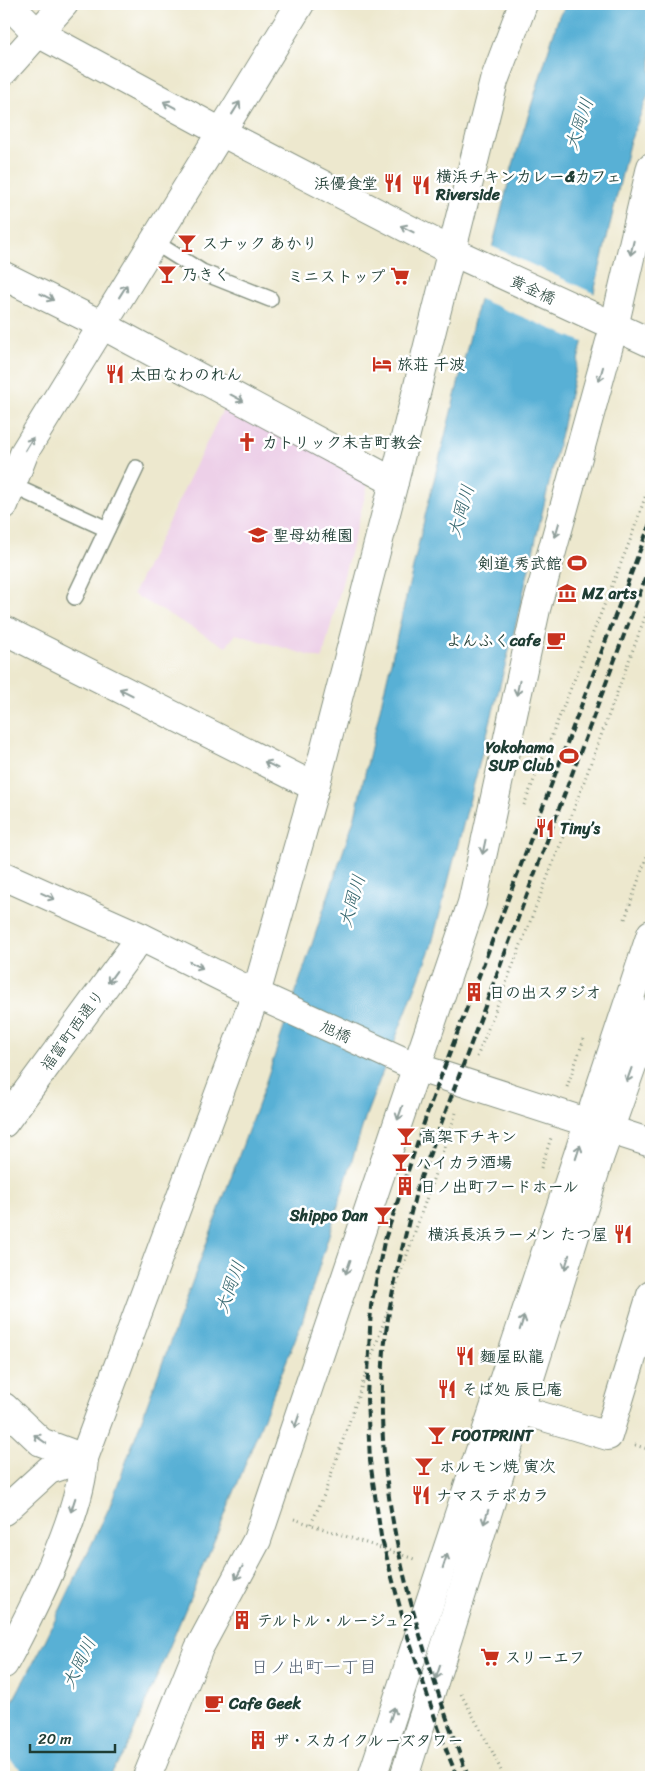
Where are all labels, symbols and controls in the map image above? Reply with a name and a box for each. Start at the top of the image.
water label: 大岡川 [555,93,603,155]
one-way arrow [163,100,178,110]
one-way arrow [232,101,242,115]
place label: 横浜チキンカレー&カフェ Riverside [435,162,622,209]
place label: 浜優食堂 [314,169,378,198]
restaurant icon: 浜優食堂 [382,172,404,194]
restaurant icon: 横浜チキンカレー&カフェ Riverside [410,174,432,196]
one-way arrow [400,224,415,234]
place label: スナック あかり [202,229,318,258]
bar icon: スナック あかり [176,232,198,254]
one-way arrow [627,240,637,256]
place label: 乃きく [182,260,230,289]
place label: ミニストップ [287,262,385,291]
bar icon: 乃きく [156,263,178,285]
supermarket icon: ミニストップ [389,265,411,287]
street label: 黄金橋 [505,266,561,313]
one-way arrow [118,284,128,298]
one-way arrow [39,293,54,303]
place label: 旅荘 千波 [397,350,465,379]
hotel icon: 旅荘 千波 [371,353,393,375]
place label: 太田なわのれん [130,360,242,389]
restaurant icon: 太田なわのれん [104,363,126,385]
one-way arrow [596,365,606,381]
one-way arrow [230,393,245,403]
place label: カトリック末吉町教会 [262,428,422,457]
church icon: カトリック末吉町教会 [236,431,258,453]
one-way arrow [25,438,35,452]
water label: 大岡川 [438,481,484,541]
place label: 聖母幼稚園 [273,521,353,550]
one-way arrow [552,522,562,538]
school or university icon: 聖母幼稚園 [247,524,269,546]
place label: 剣道 秀武館 [478,549,562,578]
sports icon: 剣道 秀武館 [566,552,588,574]
place label: MZ arts [581,579,637,608]
museum icon: MZ arts [556,582,578,604]
place label: よんふくcafe [446,626,542,655]
cafe icon: よんふくcafe [545,629,567,651]
one-way arrow [513,680,523,696]
one-way arrow [119,687,134,696]
place label: Yokohama SUP Club [485,733,554,780]
sports icon: Yokohama SUP Club [558,745,580,767]
one-way arrow [264,760,279,769]
place label: Tiny’s [560,814,600,843]
restaurant icon: Tiny’s [534,817,556,839]
one-way arrow [479,838,488,854]
water label: 大岡川 [329,871,375,931]
one-way arrow [40,892,55,902]
one-way arrow [188,961,203,970]
one-way arrow [107,970,117,984]
place label: 日の出スタジオ [489,978,601,1007]
building icon: 日の出スタジオ [463,981,485,1003]
street label: 福富町西通り [32,983,112,1078]
street label: 旭橋 [315,1012,356,1051]
one-way arrow [624,1066,633,1082]
one-way arrow [395,1105,404,1120]
place label: 高架下チキン [421,1122,517,1151]
bar icon: 高架下チキン [395,1125,417,1147]
one-way arrow [573,1144,583,1160]
place label: ハイカラ酒場 [416,1148,512,1177]
bar icon: ハイカラ酒場 [390,1151,412,1173]
place label: 日ノ出町フードホール [420,1172,579,1201]
building icon: 日ノ出町フードホール [394,1175,416,1197]
place label: Shippo Dan [289,1201,368,1230]
bar icon: Shippo Dan [372,1204,394,1226]
place label: 横浜長浜ラーメン たつ屋 [428,1220,608,1249]
restaurant icon: 横浜長浜ラーメン たつ屋 [612,1223,634,1245]
one-way arrow [562,1254,572,1270]
water label: 大岡川 [206,1256,254,1318]
one-way arrow [343,1259,353,1275]
one-way arrow [517,1315,527,1331]
place label: 麵屋臥龍 [480,1342,544,1371]
restaurant icon: 麵屋臥龍 [454,1345,476,1367]
place label: そば処 辰巳庵 [462,1375,562,1404]
restaurant icon: そば処 辰巳庵 [436,1378,458,1400]
one-way arrow [292,1413,301,1429]
place label: FOOTPRINT [451,1421,534,1450]
bar icon: FOOTPRINT [426,1424,448,1446]
one-way arrow [33,1434,47,1444]
place label: ホルモン焼 寅次 [439,1452,555,1481]
bar icon: ホルモン焼 寅次 [413,1455,435,1477]
place label: ナマステポカラ [436,1481,549,1510]
restaurant icon: ナマステポカラ [410,1484,432,1506]
one-way arrow [68,1497,78,1513]
one-way arrow [481,1509,490,1524]
one-way arrow [441,1553,450,1569]
one-way arrow [234,1565,244,1580]
place label: テルトル・ルージュ２ [257,1606,416,1635]
building icon: テルトル・ルージュ２ [231,1609,253,1631]
water label: 大岡川 [53,1632,105,1694]
place label: スリーエフ [505,1643,585,1672]
supermarket icon: スリーエフ [479,1646,501,1668]
district label: 日ノ出町一丁目 [251,1651,377,1683]
one-way arrow [433,1664,443,1680]
place label: Cafe Geek [228,1689,301,1718]
cafe icon: Cafe Geek [203,1692,225,1714]
one-way arrow [388,1707,397,1722]
scale bar [30,1721,115,1753]
text: 20 m [38,1726,72,1752]
place label: ザ・スカイクルーズタワー [273,1726,463,1755]
building icon: ザ・スカイクルーズタワー [247,1729,269,1751]

